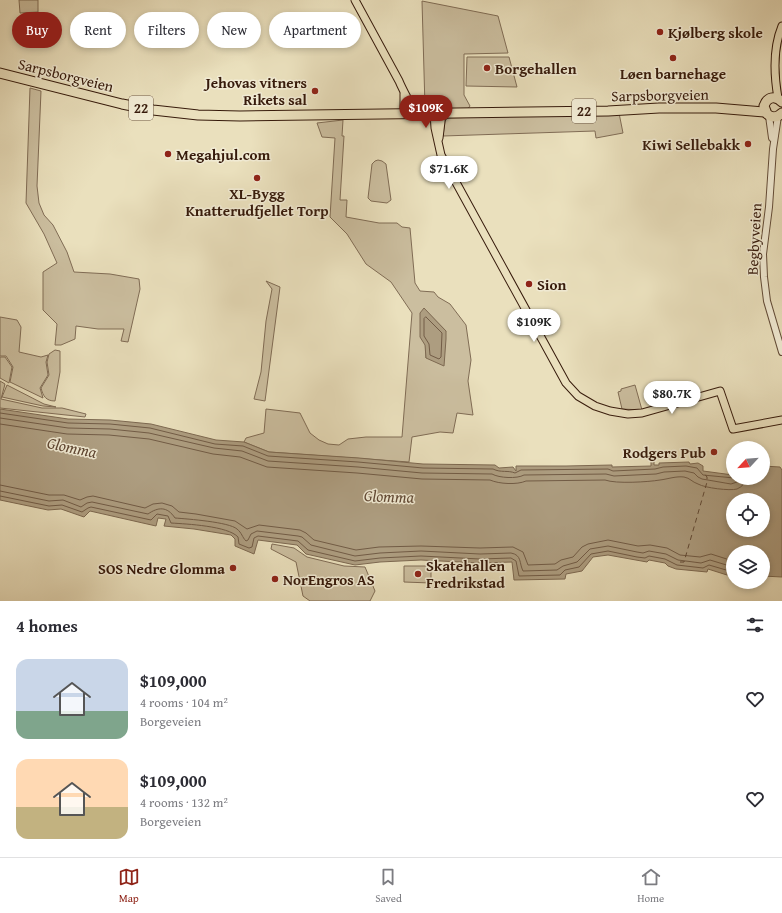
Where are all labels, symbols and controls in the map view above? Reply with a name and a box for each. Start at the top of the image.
chip: Buy [12,12,62,48]
chip: Rent [70,12,126,48]
chip: Filters [134,12,199,48]
chip: New [207,12,261,48]
chip: Apartment [269,12,361,48]
place label: Kjølberg skole [668,22,763,43]
marker: Kjølberg skole [655,27,665,37]
street label: Sarpsborgveien [16,53,116,97]
marker: Løen barnehage [668,53,678,63]
place label: Borgehallen [495,58,577,79]
marker: Borgehallen [482,63,492,73]
place label: Løen barnehage [620,63,726,84]
place label: Jehovas vitners Rikets sal [203,72,307,110]
street label: Sarpsborgveien [611,84,710,106]
marker: Jehovas vitners Rikets sal [310,86,320,96]
pin: $109K [398,95,454,129]
road number: 22 [129,96,153,120]
text: $109K [408,98,444,117]
road number: 22 [572,99,596,123]
place label: Kiwi Sellebakk [642,134,740,155]
marker: Kiwi Sellebakk [743,139,753,149]
place label: Megahjul.com [176,144,271,165]
marker: Megahjul.com [163,149,173,159]
pin: $71.6K [416,156,482,190]
text: $71.6K [430,159,468,178]
marker: XL-Bygg Knatterudfjellet Torp [252,173,262,183]
place label: XL-Bygg Knatterudfjellet Torp [185,183,329,221]
street label: Begbyveien [742,202,766,276]
place label: Sion [537,274,567,295]
marker: Sion [524,279,534,289]
pin: $109K [506,309,562,343]
text: $109K [516,312,552,331]
pin: $80.7K [639,381,705,415]
text: $80.7K [653,384,691,403]
water label: Glomma [45,430,100,464]
north arrow [726,441,770,485]
map controls [726,441,770,589]
place label: Rodgers Pub [623,442,706,463]
marker: Rodgers Pub [709,447,719,457]
water label: Glomma [363,483,415,509]
button: locate [726,493,770,537]
button: layers [726,545,770,589]
place label: Skatehallen Fredrikstad [426,555,505,593]
place label: SOS Nedre Glomma [98,558,225,579]
marker: SOS Nedre Glomma [228,563,238,573]
place label: NorEngros AS [283,569,375,590]
marker: Skatehallen Fredrikstad [413,569,423,579]
marker: NorEngros AS [270,574,280,584]
text: 4 homes [16,613,78,638]
icon: filters [744,614,766,636]
text: $109,000 [140,668,206,693]
icon: home [48,675,96,723]
icon: heart [744,688,766,710]
text: 4 rooms · 104 m² [140,693,228,712]
text: Borgeveien [140,712,201,731]
text: $109,000 [140,768,206,793]
icon: home [48,775,96,823]
icon: heart [744,788,766,810]
text: 4 rooms · 132 m² [140,793,228,812]
text: Borgeveien [140,812,201,831]
tab: Map [118,866,140,906]
tab: Saved [375,866,402,906]
tab: Home [637,866,664,906]

